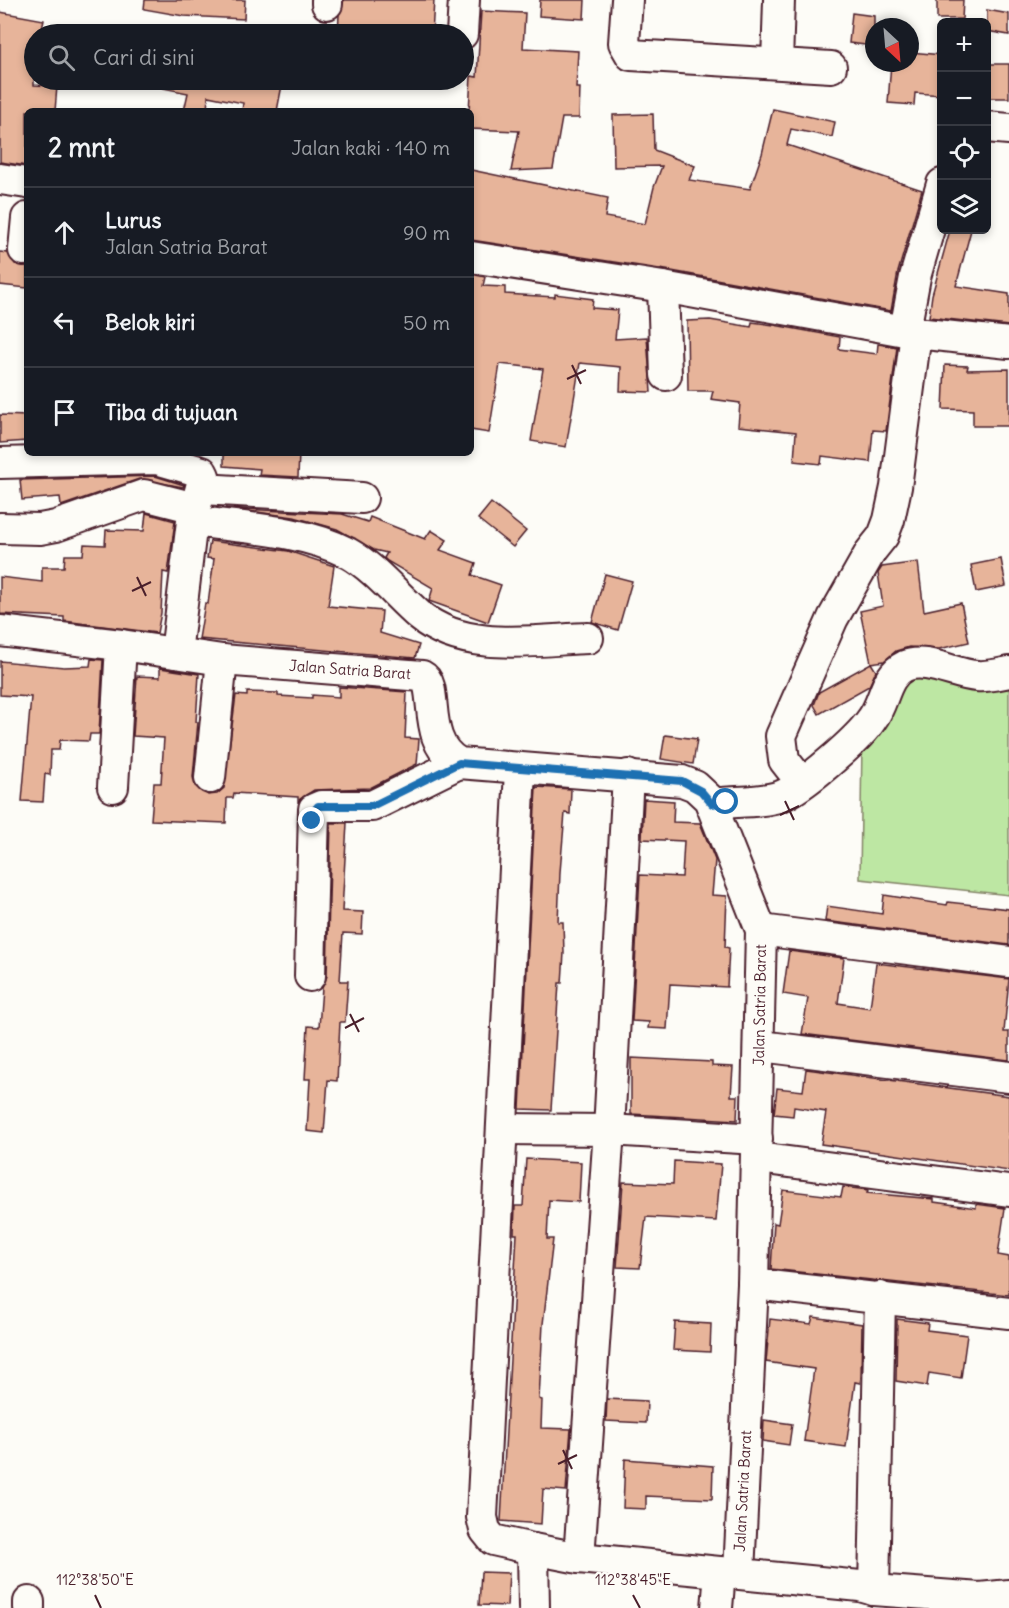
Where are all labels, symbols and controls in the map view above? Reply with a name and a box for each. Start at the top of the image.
north arrow [865,18,919,72]
map controls [937,18,991,234]
button: + [937,18,991,72]
search box [24,24,474,90]
icon: search [45,41,78,74]
text: Cari di sini [93,43,195,71]
button: − [937,72,991,126]
button: locate [937,126,991,180]
text: 2 mnt [48,131,115,164]
text: Jalan kaki · 140 m [291,135,450,160]
button: layers [937,180,991,234]
text: Lurus [105,206,161,234]
icon: ahead [48,216,81,249]
text: 90 m [403,220,450,245]
text: Jalan Satria Barat [105,234,268,259]
icon: left [48,306,81,339]
text: Belok kiri [105,308,195,336]
text: 50 m [403,310,450,335]
icon: arrive [48,396,81,429]
text: Tiba di tujuan [105,398,238,426]
street label: Jalan Satria Barat [289,656,411,683]
route start [712,788,738,814]
route end [298,807,324,833]
street label: Jalan Satria Barat [749,944,770,1066]
street label: Jalan Satria Barat [730,1430,755,1552]
text: 112°38'50"E [56,1570,134,1589]
text: 112°38'45"E [595,1570,671,1589]

